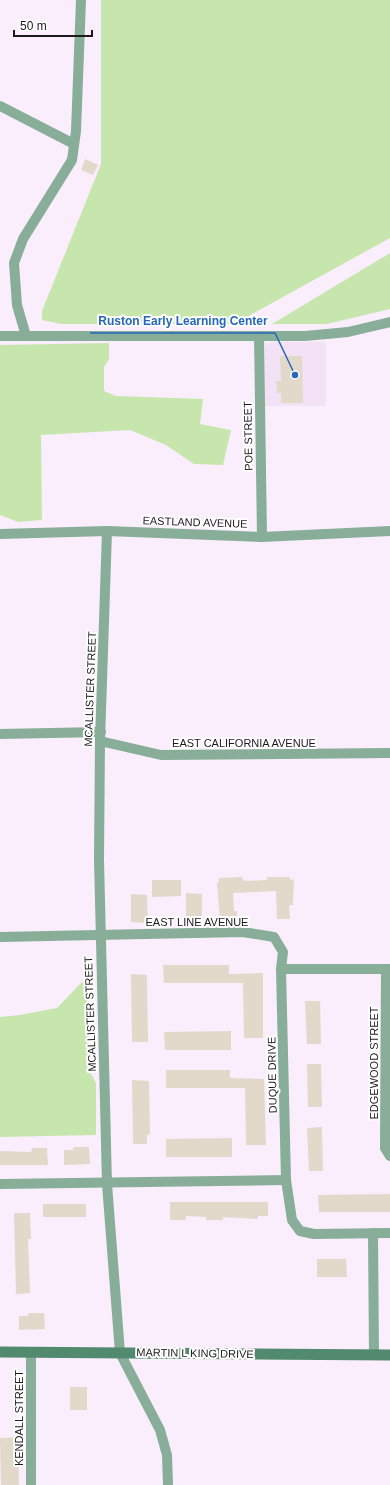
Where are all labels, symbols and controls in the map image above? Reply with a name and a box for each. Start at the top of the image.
scale bar [14,12,92,38]
text: 50 m [20,19,47,33]
callout: Ruston Early Learning Center [90,309,275,333]
text: Ruston Early Learning Center [98,314,268,328]
street label: POE STREET [241,401,255,471]
street label: EASTLAND AVENUE [142,514,248,530]
street label: MCALLISTER STREET [82,631,98,747]
street label: EAST CALIFORNIA AVENUE [172,737,316,749]
street label: EAST LINE AVENUE [146,916,248,928]
street label: MCALLISTER STREET [82,956,98,1072]
street label: EDGEWOOD STREET [368,1006,380,1120]
street label: DUQUE DRIVE [265,1037,279,1113]
street label: MARTIN L KING DRIVE [136,1346,254,1360]
street label: KENDALL STREET [13,1370,25,1466]

